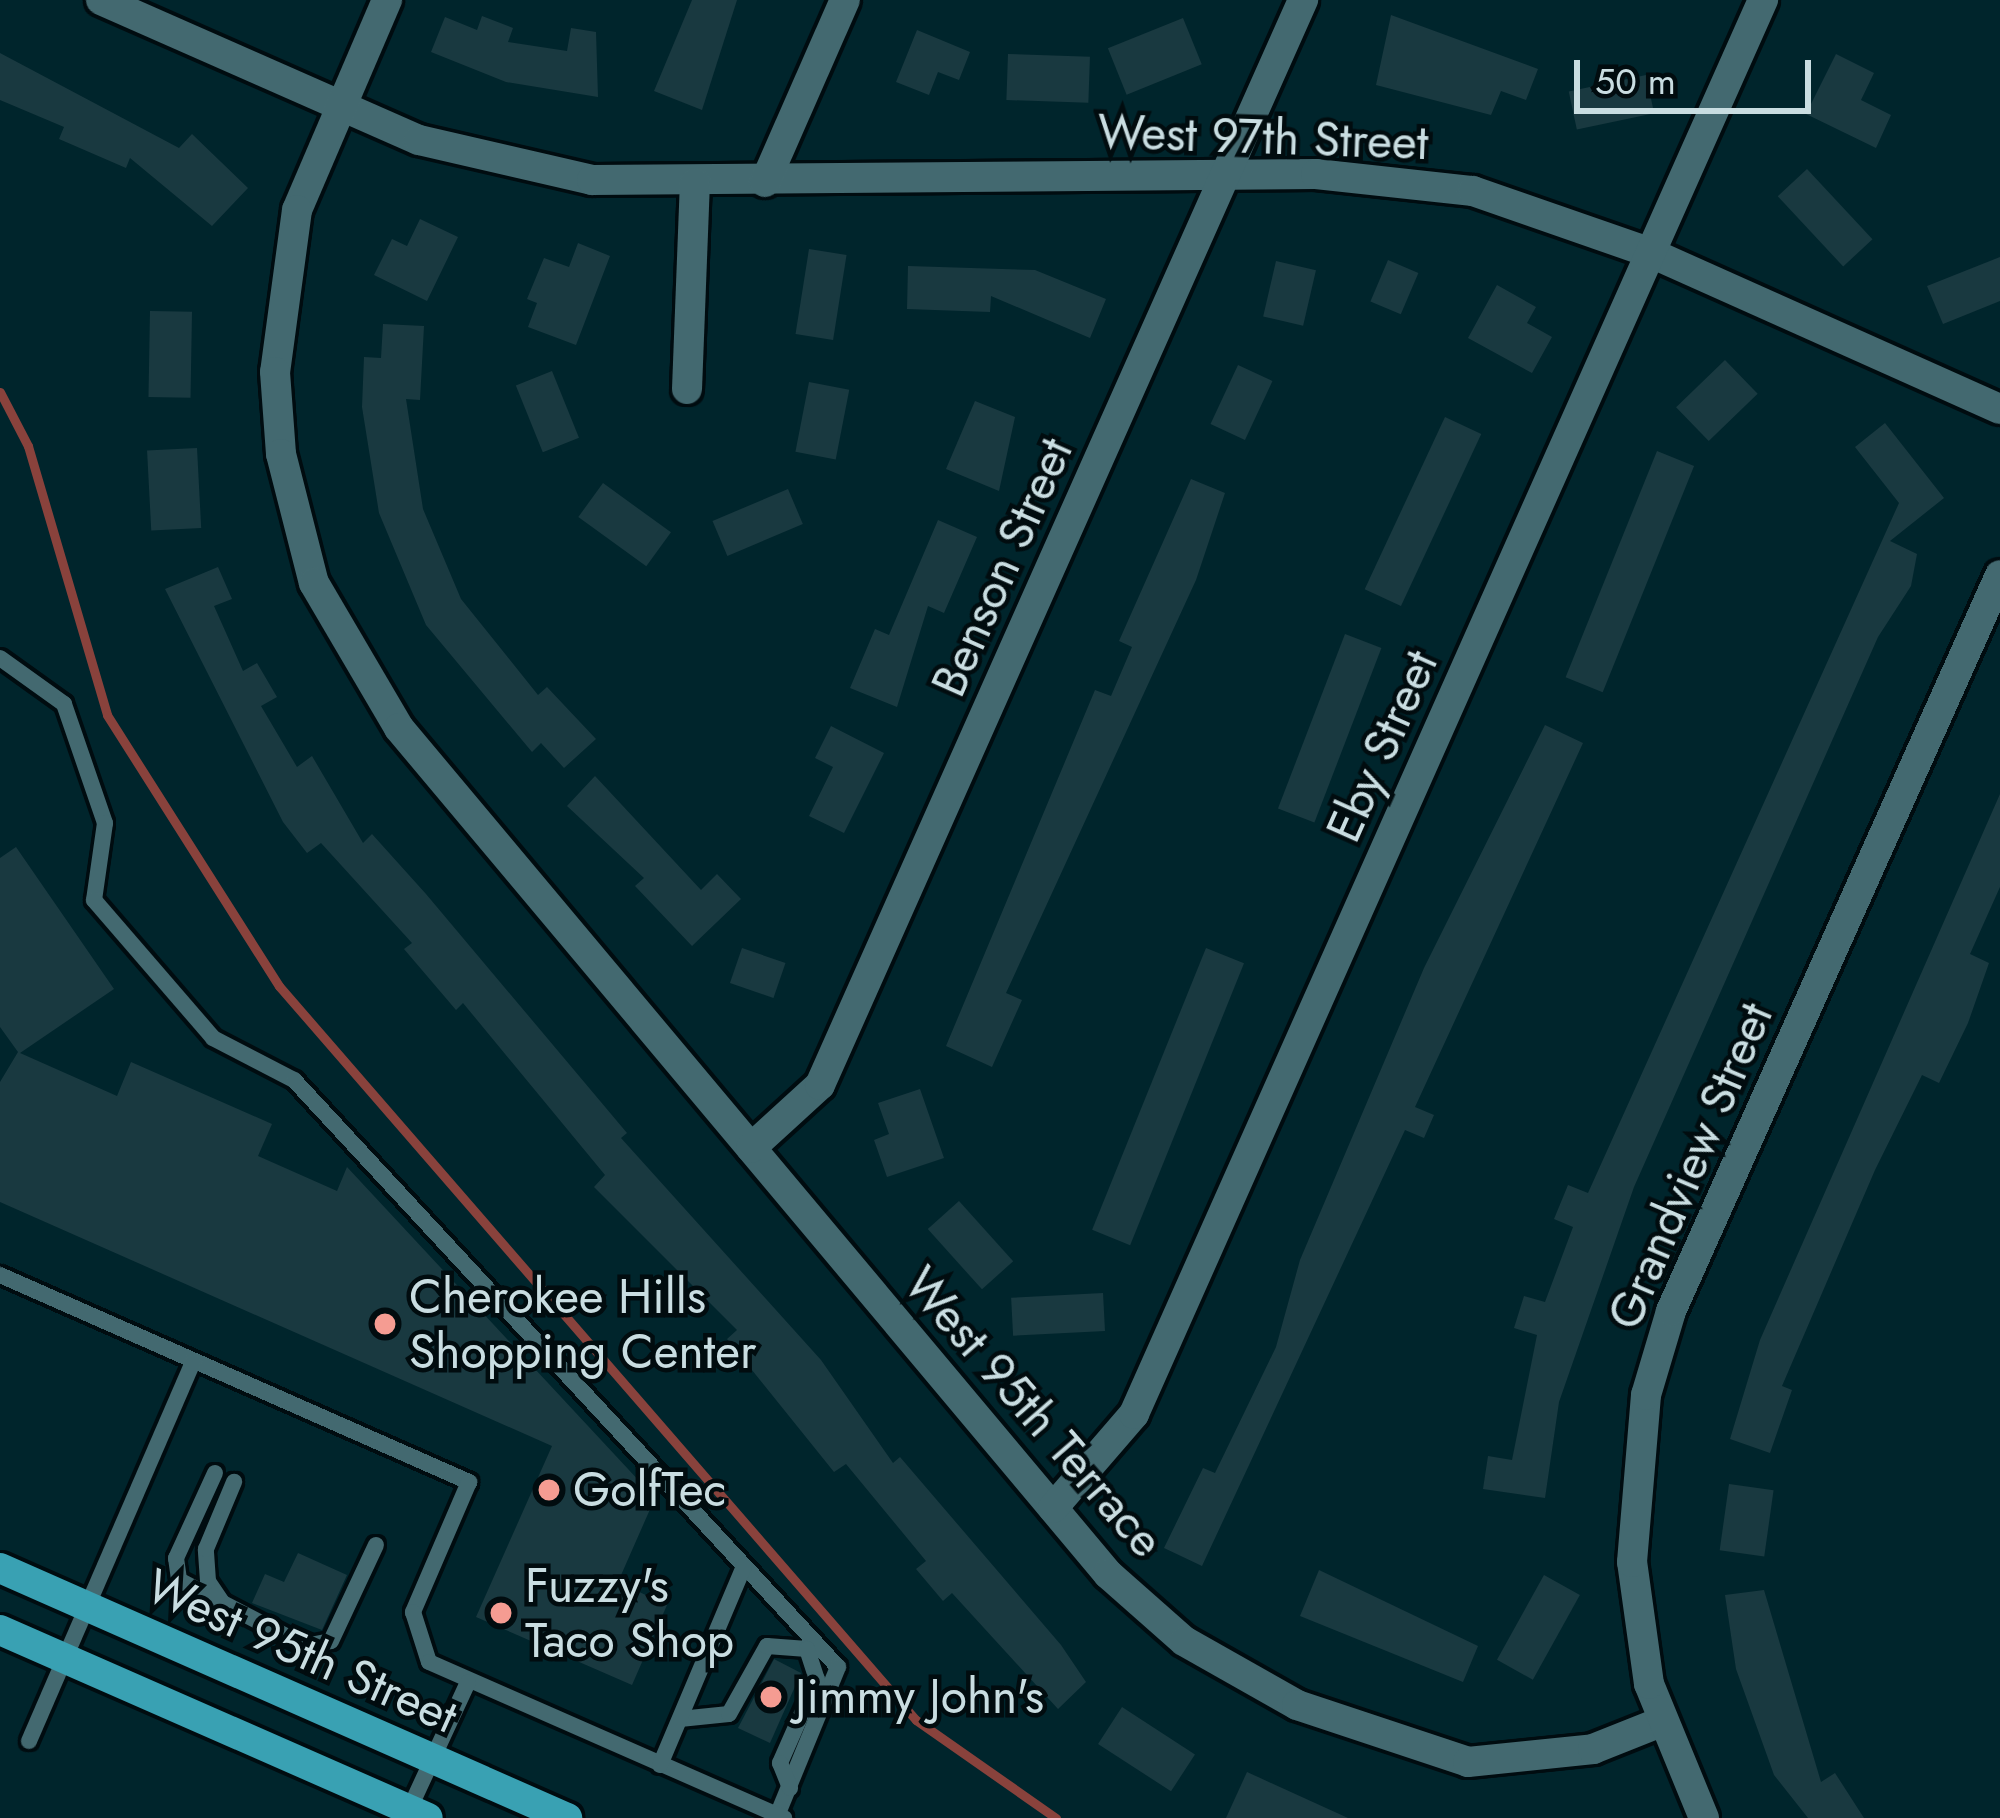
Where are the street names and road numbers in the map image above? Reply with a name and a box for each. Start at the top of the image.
street label: West 97th Street [1097,102,1429,172]
street label: Benson Street [919,429,1085,705]
street label: Eby Street [1314,642,1450,850]
street label: Grandview Street [1595,994,1785,1338]
street label: West 95th Terrace [892,1255,1176,1569]
street label: West 95th Street [138,1557,466,1745]

